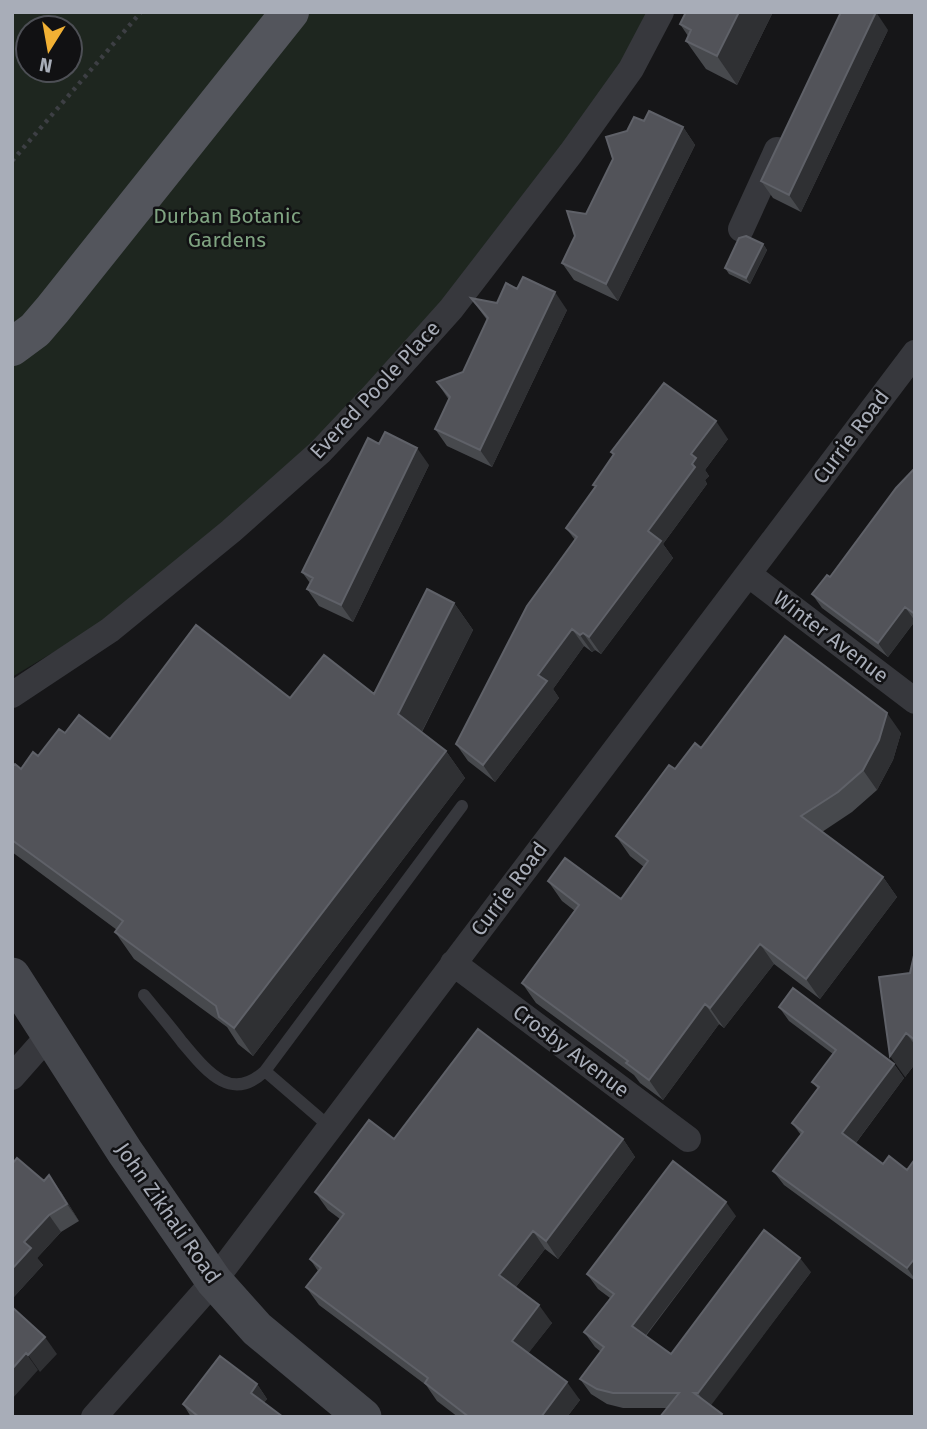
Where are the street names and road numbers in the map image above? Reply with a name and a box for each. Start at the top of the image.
street label: Evered Poole Place [304,316,446,464]
street label: Currie Road [807,385,895,489]
street label: Winter Avenue [768,585,894,689]
street label: Currie Road [465,837,553,941]
street label: Crosby Avenue [508,999,634,1103]
street label: John Zikhali Road [110,1138,226,1288]

